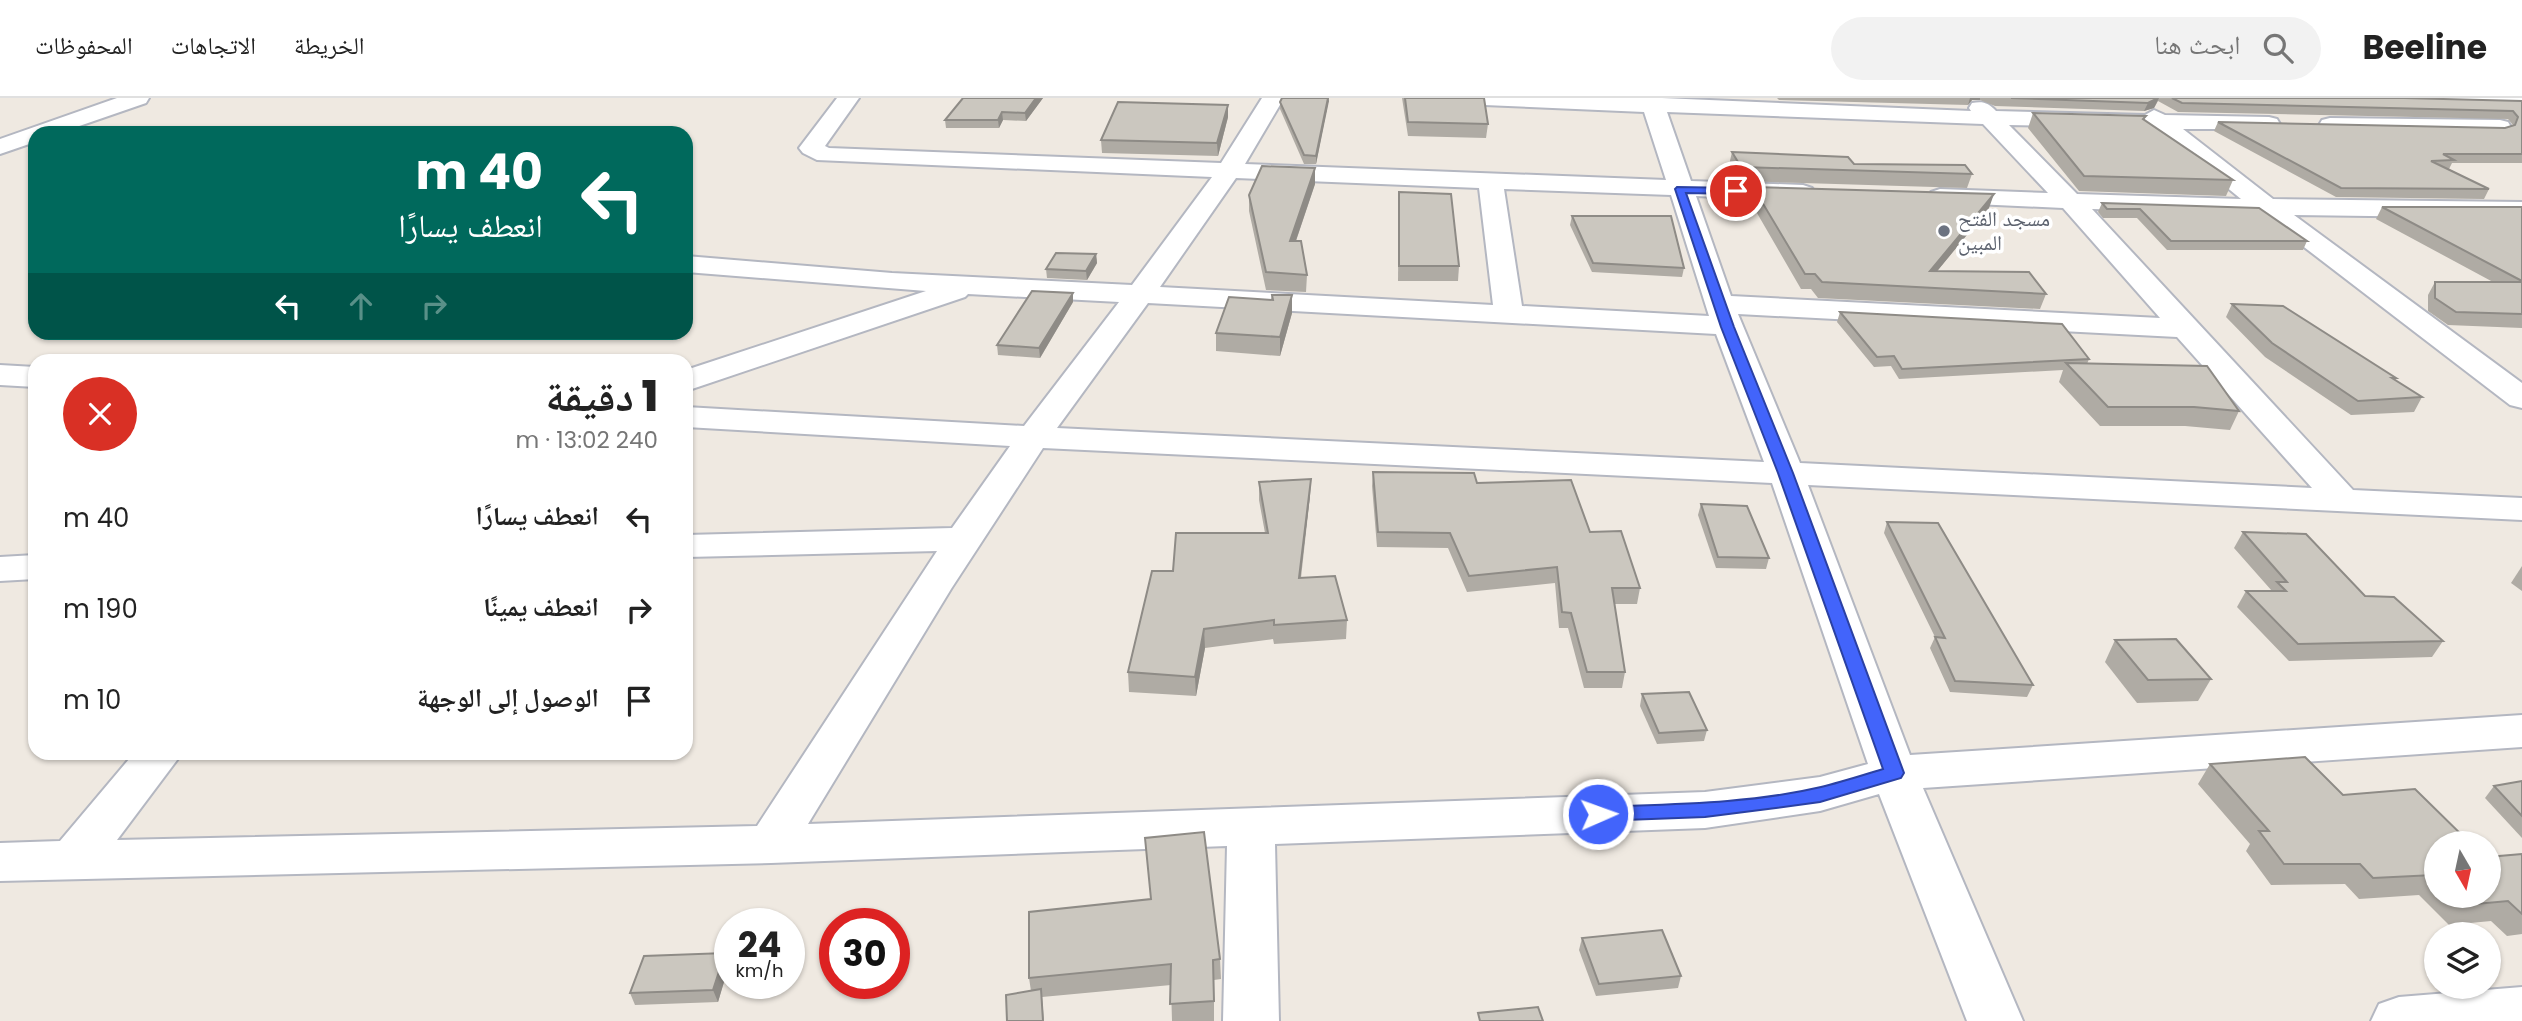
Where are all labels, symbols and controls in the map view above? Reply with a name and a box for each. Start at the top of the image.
search box [1831,17,2321,80]
text: Beeline [2363,24,2487,71]
text: ابحث هنا [2154,27,2241,63]
text: المحفوظات [35,29,133,62]
text: الاتجاهات [171,29,256,62]
text: الخريطة [294,29,365,62]
icon: search [2259,29,2297,67]
text: 40 m [416,138,543,206]
icon: left [567,154,658,245]
pin [1706,161,1766,221]
icon: arrive [1717,172,1755,210]
text: انعطف يسارًا [398,203,543,248]
place label: مسجد الفتح المبين [1958,204,2050,257]
marker: مسجد الفتح المبين [1936,223,1952,239]
icon: left [269,287,307,325]
icon: ahead [342,287,380,325]
icon: right [415,287,453,325]
text: 1 دقيقة [546,367,658,426]
button: close [63,377,137,451]
text: 240 m · 13:02 [515,424,658,456]
text: انعطف يسارًا [476,498,599,534]
text: 40 m [63,500,129,536]
icon: left [620,500,658,538]
text: انعطف يمينًا [483,589,599,625]
text: 190 m [63,591,138,627]
icon: right [620,591,658,629]
text: الوصول إلى الوجهة [417,680,599,716]
text: 10 m [63,682,121,718]
icon: arrive [620,682,658,720]
position arrow [1561,777,1635,851]
north arrow [2424,831,2501,908]
map controls [2424,831,2501,999]
speed limit sign: 30 [819,908,910,999]
text: 24 [738,920,781,969]
button: layers [2424,922,2501,999]
text: km/h [736,958,783,983]

